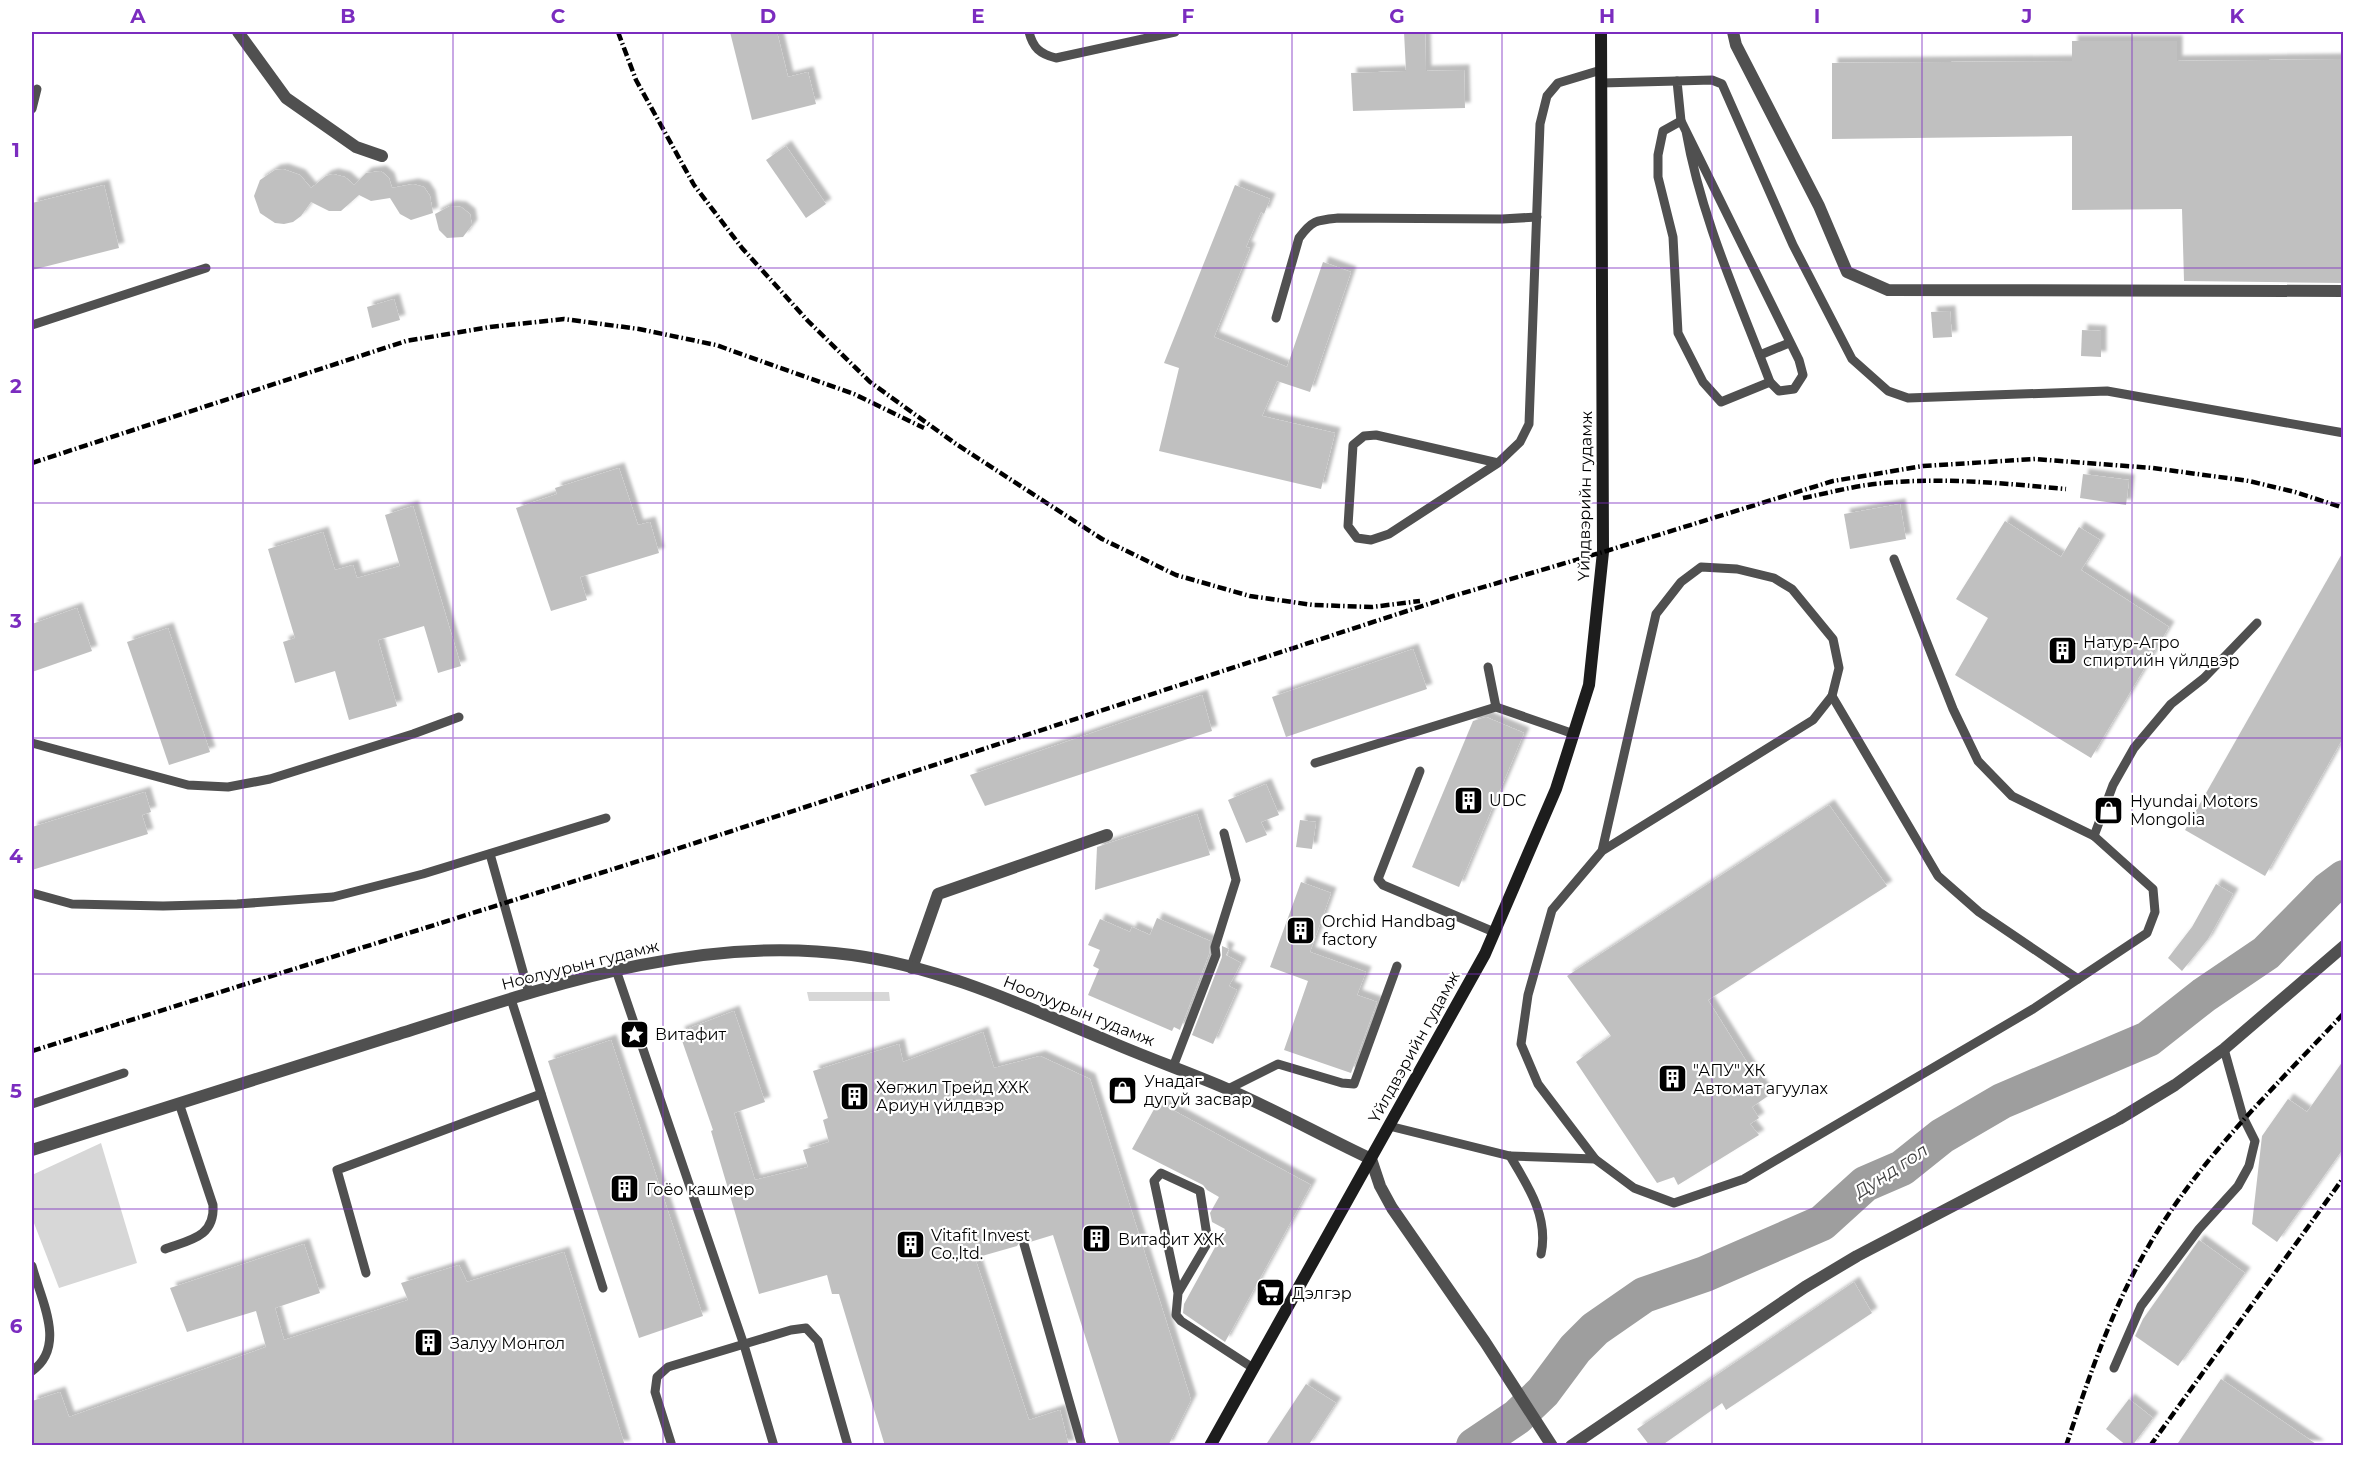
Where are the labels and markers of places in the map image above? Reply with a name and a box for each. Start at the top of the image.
place label: Натур-Агро спиртийн үйлдвэр [2083,633,2239,670]
building icon: Натур-Агро спиртийн үйлдвэр [2046,635,2078,667]
building icon: UDC [1452,784,1484,816]
place label: UDC [1489,791,1526,810]
place label: Hyundai Motors Mongolia [2130,792,2258,829]
shop icon: Hyundai Motors Mongolia [2093,794,2125,826]
place label: Orchid Handbag factory [1322,912,1456,949]
building icon: Orchid Handbag factory [1285,914,1317,946]
place icon: Витафит [618,1018,650,1050]
place label: Витафит [655,1025,726,1044]
place label: "АПУ" ХК Автомат агуулах [1693,1061,1828,1098]
building icon: "АПУ" ХК Автомат агуулах [1656,1063,1688,1095]
place label: Унадаг дугуй засвар [1144,1072,1252,1109]
shop icon: Унадаг дугуй засвар [1107,1074,1139,1106]
place label: Хөгжил Трейд ХХК Ариун үйлдвэр [876,1078,1029,1115]
building icon: Хөгжил Трейд ХХК Ариун үйлдвэр [839,1080,871,1112]
building icon: Гоёо кашмер [609,1173,641,1205]
place label: Гоёо кашмер [646,1180,755,1199]
building icon: Витафит ХХК [1081,1223,1113,1255]
place label: Vitafit Invest Co.,ltd. [931,1226,1030,1263]
building icon: Vitafit Invest Co.,ltd. [894,1228,926,1260]
place label: Витафит ХХК [1118,1230,1225,1249]
supermarket icon: Дэлгэр [1255,1277,1287,1309]
place label: Дэлгэр [1292,1284,1352,1303]
building icon: Залуу Монгол [413,1327,445,1359]
place label: Залуу Монгол [450,1334,565,1353]

